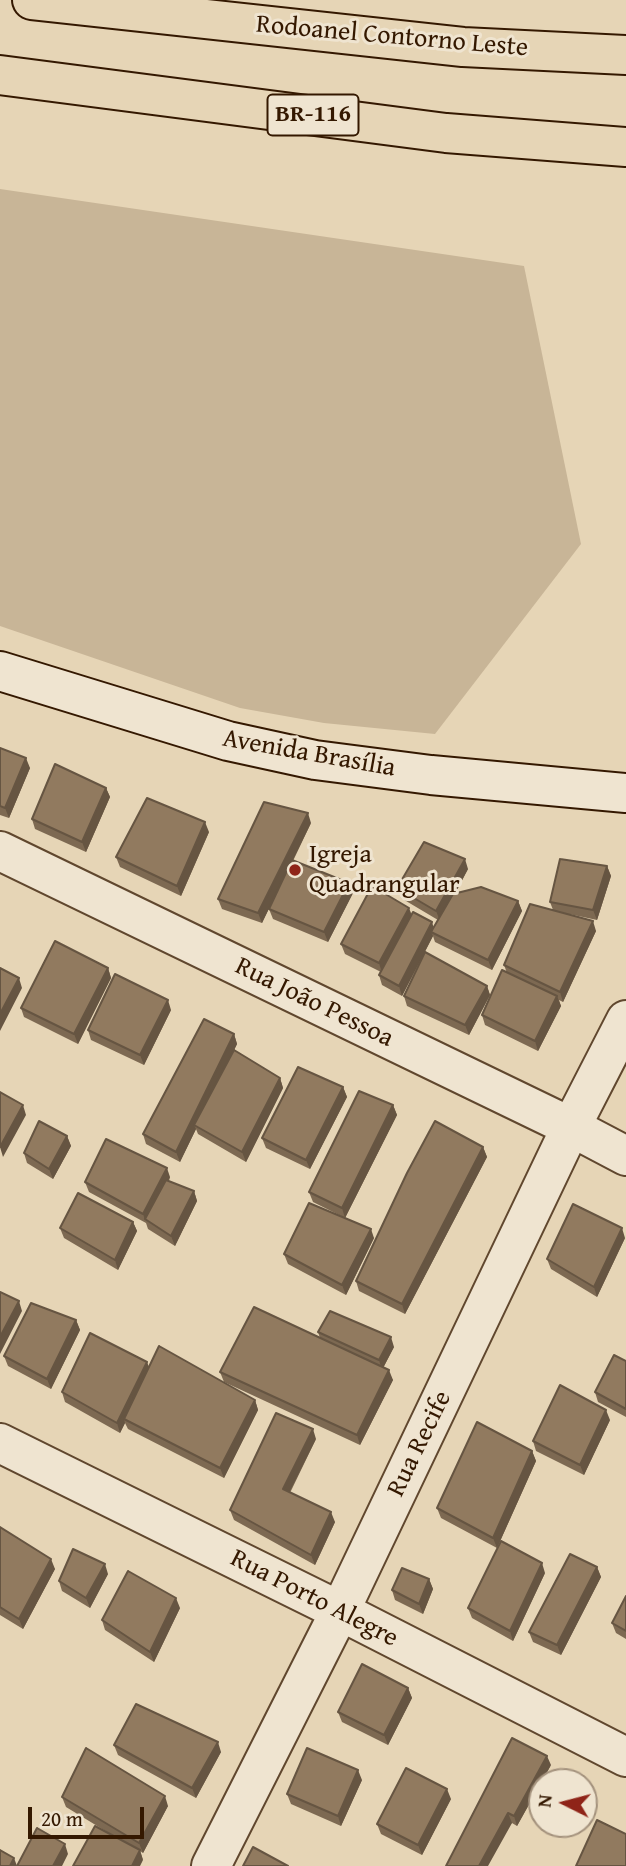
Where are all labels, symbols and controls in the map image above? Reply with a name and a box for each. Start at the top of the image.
street label: Rodoanel Contorno Leste [255,10,529,64]
road number: BR-116 [268,94,358,135]
street label: Avenida Brasília [220,723,398,785]
place label: Igreja Quadrangular [309,839,460,900]
marker: Igreja Quadrangular [287,862,303,878]
street label: Rua João Pessoa [230,951,398,1055]
street label: Rua Recife [381,1386,459,1502]
street label: Rua Porto Alegre [225,1543,403,1655]
north arrow [528,1768,598,1838]
scale bar [32,1792,147,1836]
text: N [530,1793,559,1809]
text: 20 m [41,1803,83,1834]

